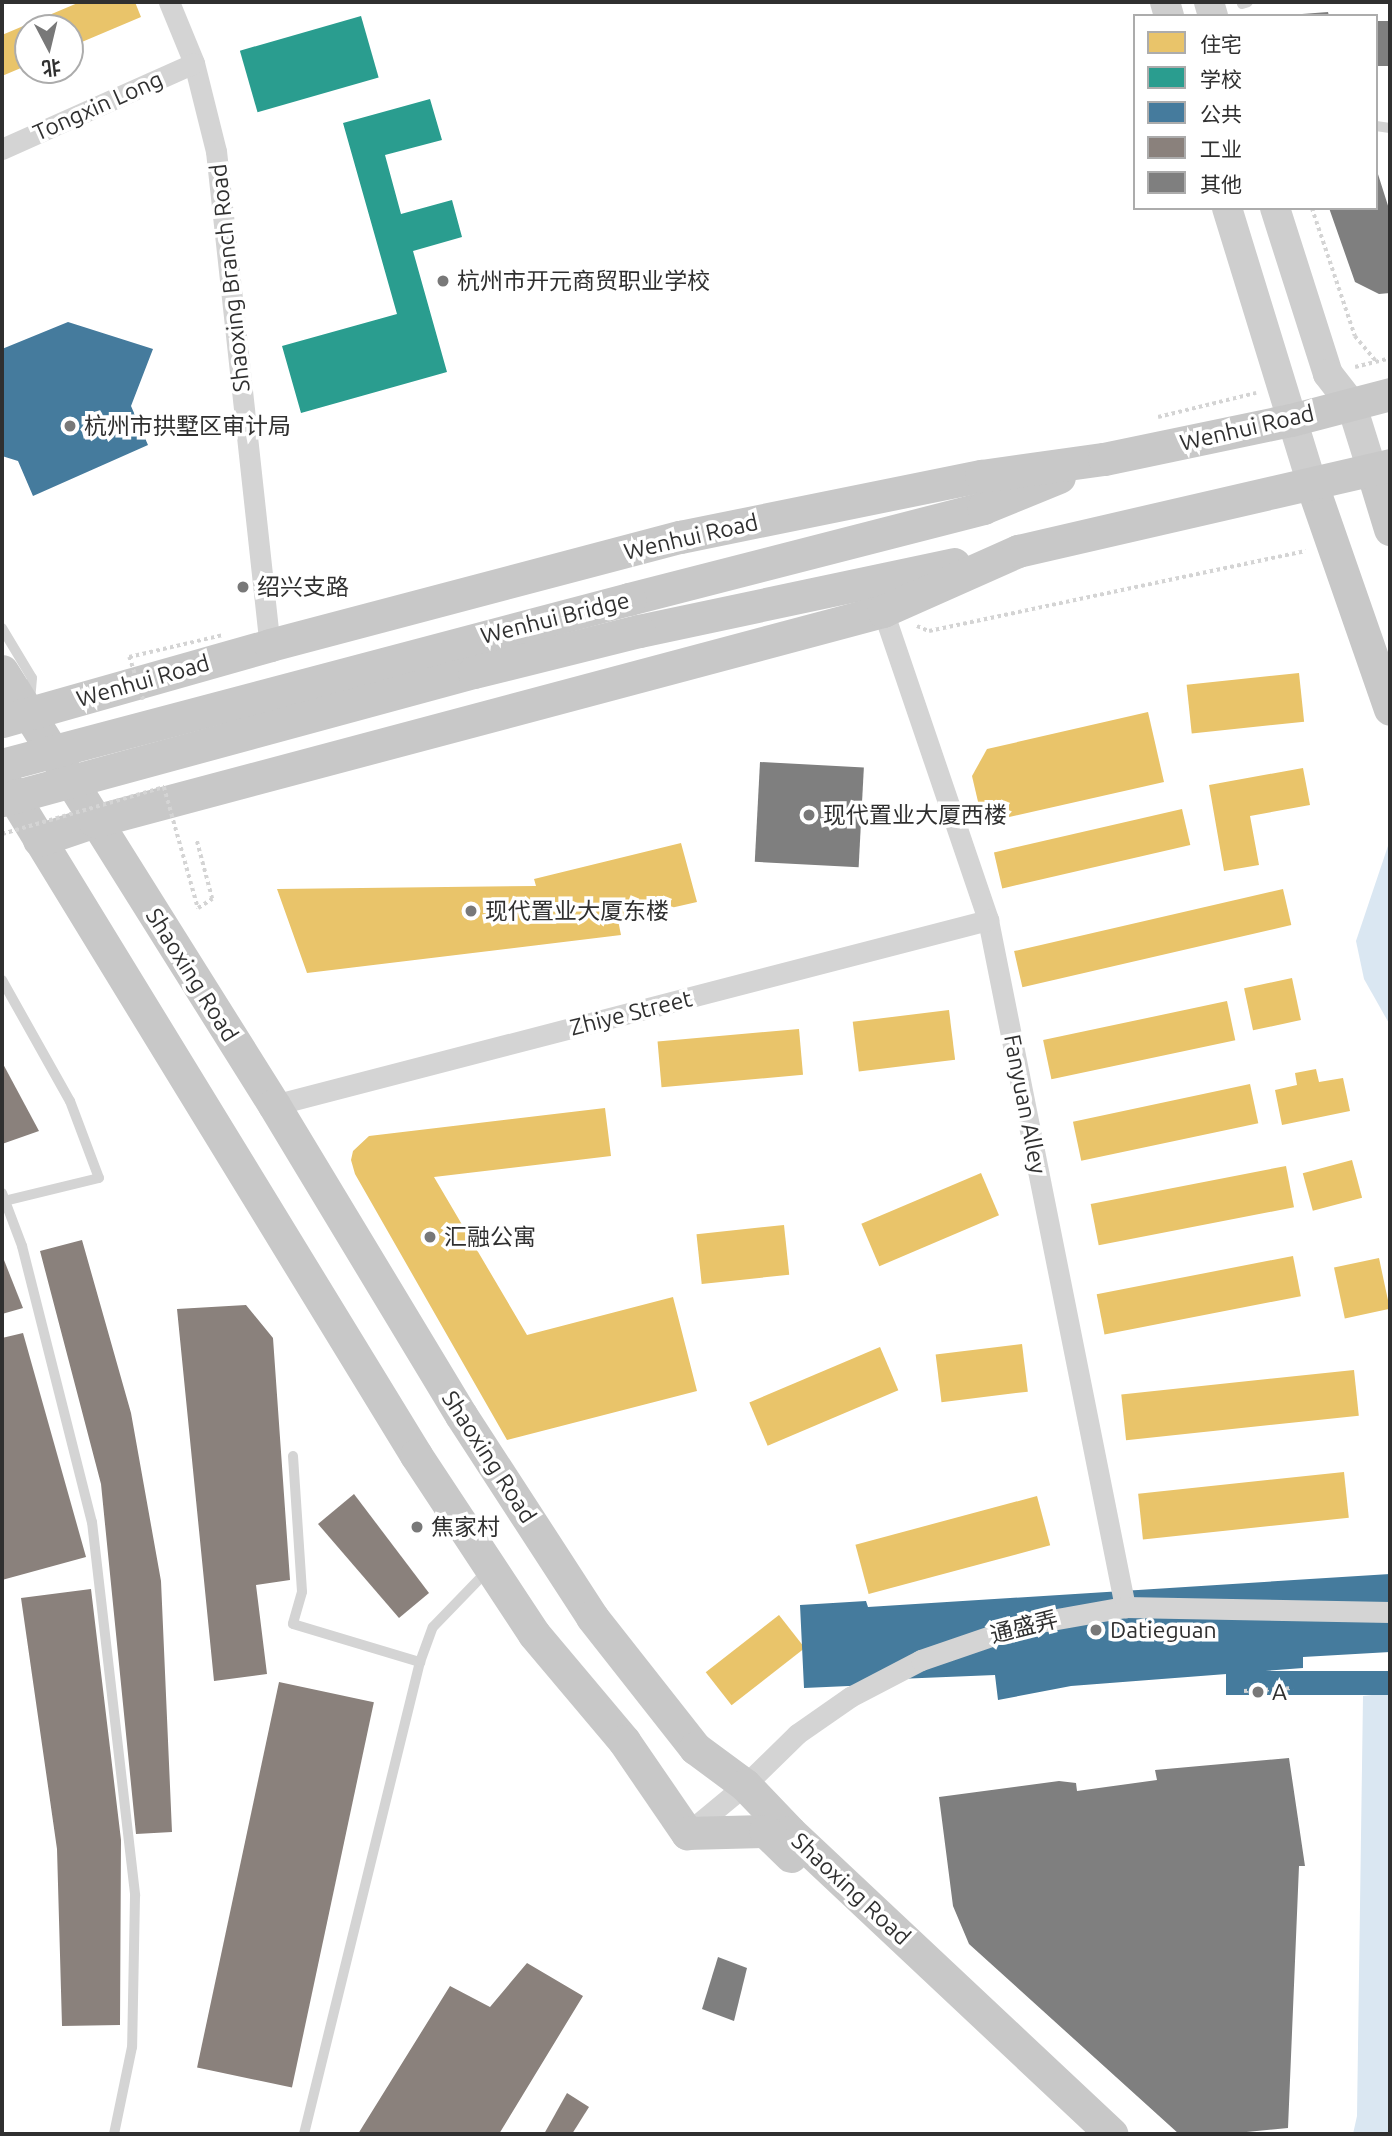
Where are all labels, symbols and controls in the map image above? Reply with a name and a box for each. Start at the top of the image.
north arrow [14,14,84,84]
legend [1133,14,1378,210]
text: 住宅 [1200,32,1242,56]
text: 北 [41,56,62,80]
street label: Tongxin Long [29,65,167,147]
text: 学校 [1200,67,1242,91]
text: 公共 [1200,102,1242,126]
text: 工业 [1200,137,1242,161]
street label: Shaoxing Branch Road [204,162,256,394]
text: 其他 [1200,172,1242,196]
place label: 杭州市开元商贸职业学校 [457,267,710,295]
marker: 杭州市开元商贸职业学校 [435,273,451,289]
street label: Wenhui Road [1177,399,1317,457]
place label: 杭州市拱墅区审计局 [84,412,291,440]
marker: 杭州市拱墅区审计局 [62,418,78,434]
street label: Wenhui Road [621,508,761,566]
place label: 绍兴支路 [257,573,349,601]
marker: 绍兴支路 [235,579,251,595]
street label: Wenhui Bridge [478,586,632,650]
street label: Wenhui Road [73,649,213,713]
place label: 现代置业大厦西楼 [823,801,1007,829]
marker: 现代置业大厦西楼 [801,807,817,823]
place label: 现代置业大厦东楼 [485,897,669,925]
street label: Shaoxing Road [140,903,244,1047]
marker: 现代置业大厦东楼 [463,903,479,919]
street label: Zhiye Street [567,985,695,1041]
street label: Fanyuan Alley [998,1032,1052,1176]
place label: 汇融公寓 [444,1223,536,1251]
marker: 汇融公寓 [422,1229,438,1245]
street label: Shaoxing Road [436,1386,542,1528]
place label: 焦家村 [431,1513,500,1541]
marker: 焦家村 [409,1519,425,1535]
street label: 通盛弄 [987,1605,1061,1649]
place label: Datieguan [1110,1616,1217,1644]
marker: Datieguan [1088,1622,1104,1638]
place label: A [1272,1678,1287,1706]
marker: A [1250,1684,1266,1700]
street label: Shaoxing Road [786,1827,916,1951]

